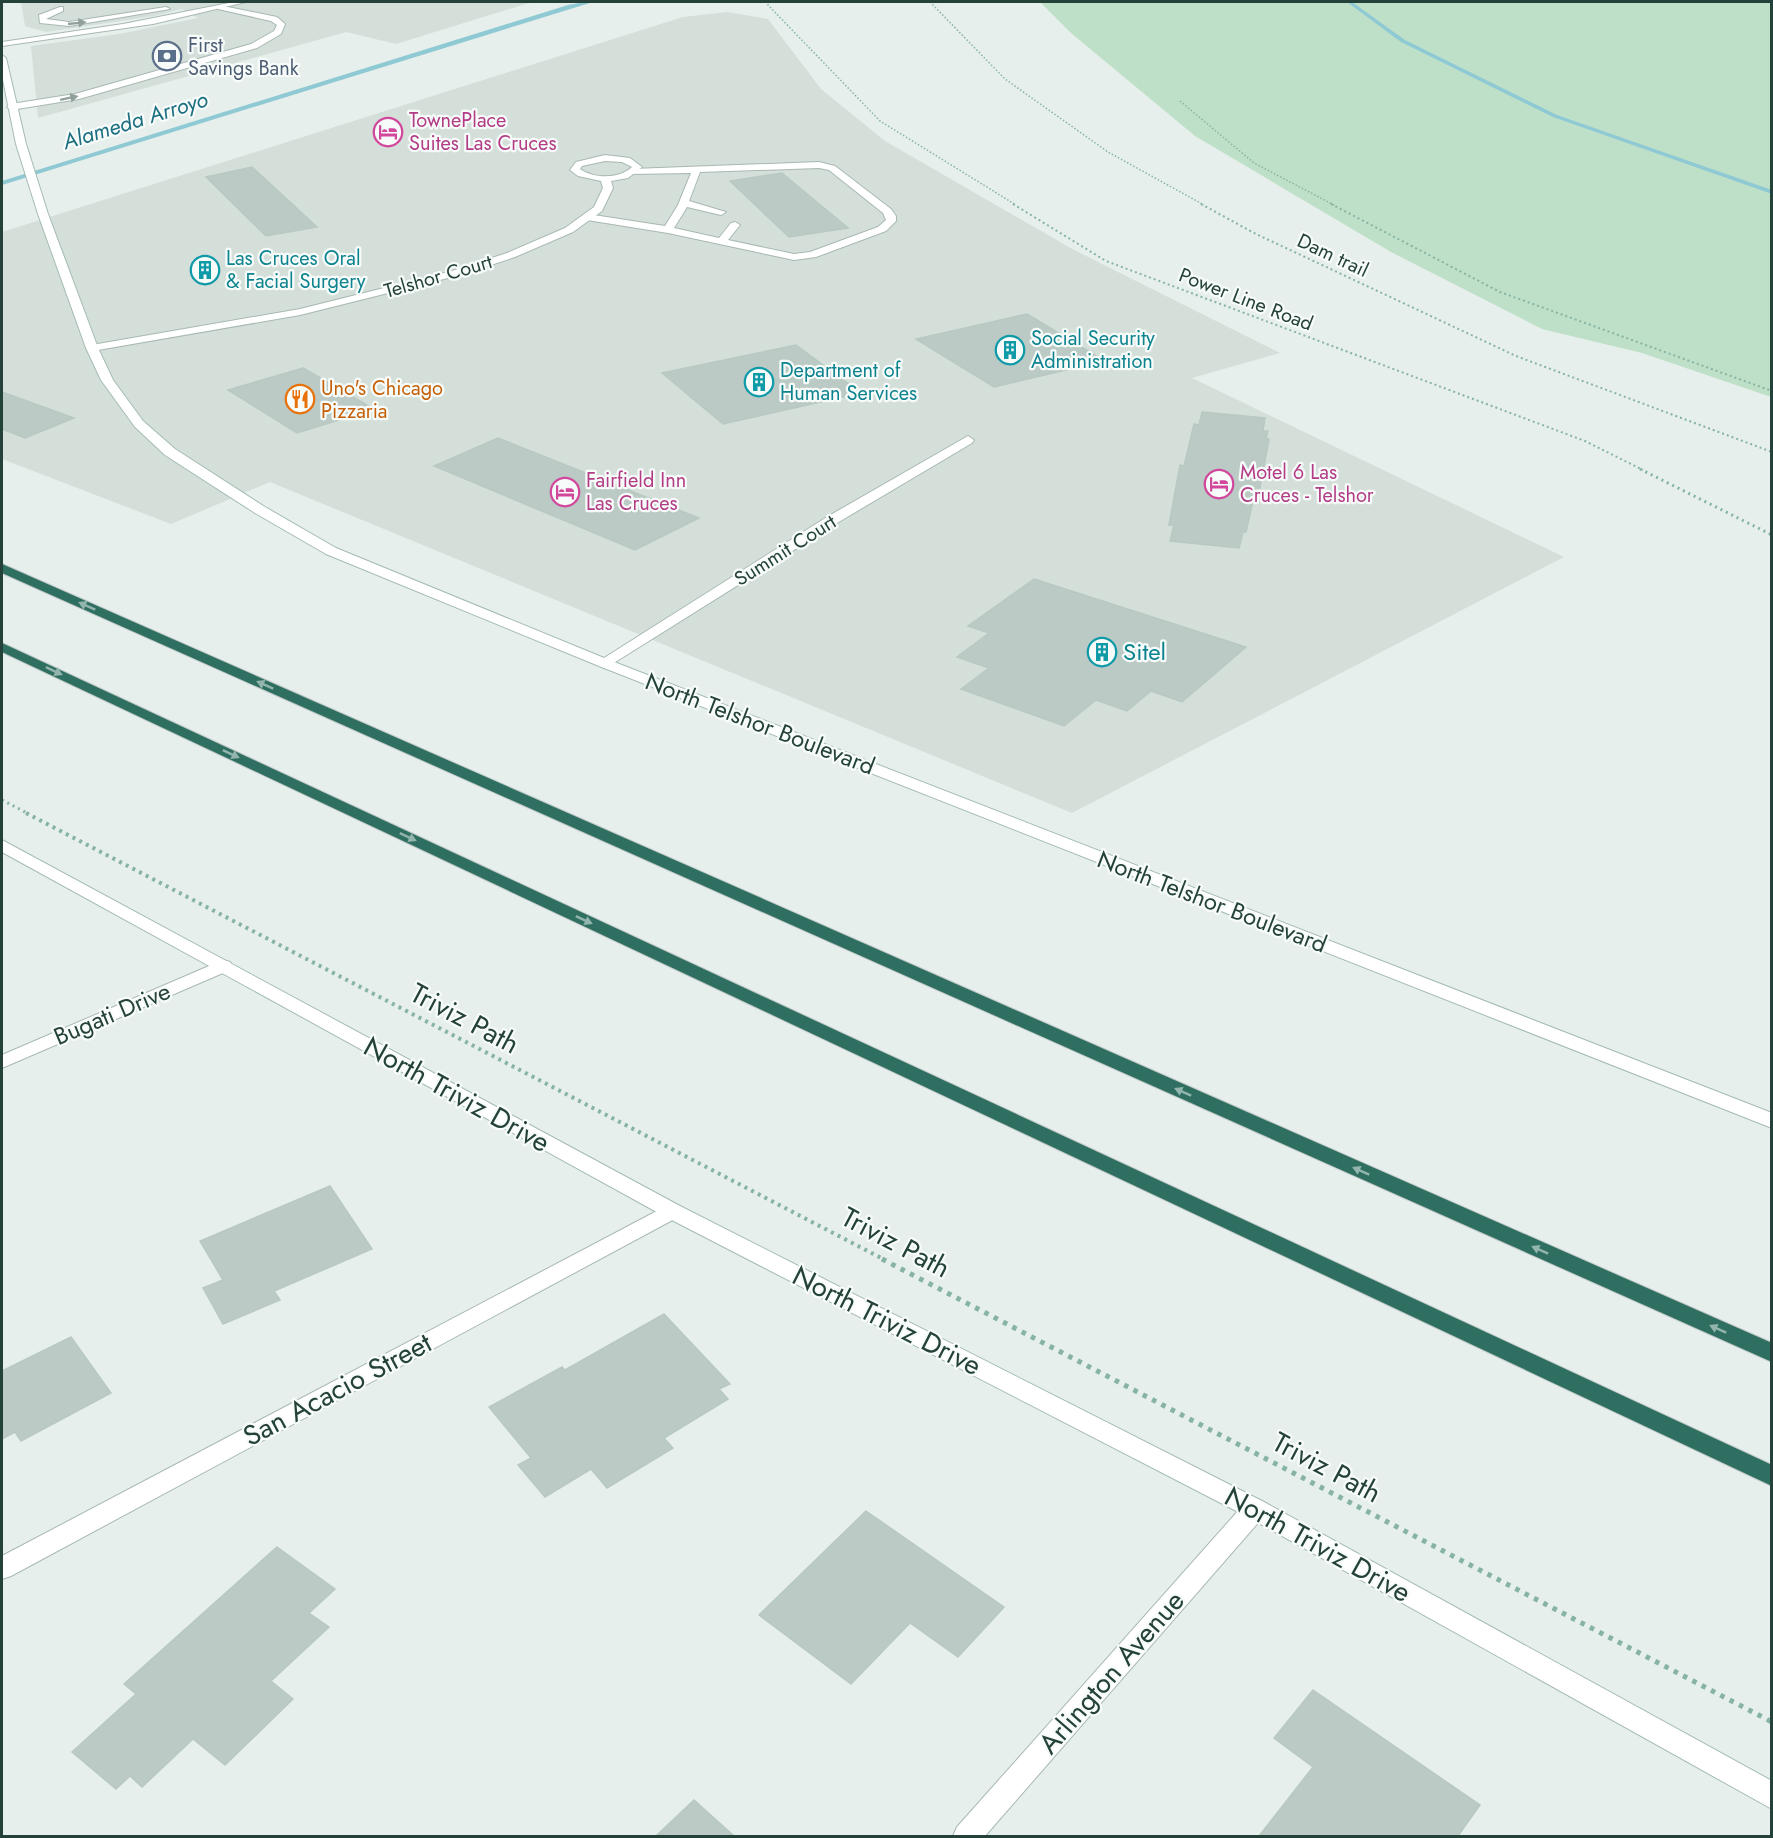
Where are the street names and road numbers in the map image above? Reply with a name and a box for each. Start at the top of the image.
street label: Dam trail [1292,226,1373,285]
street label: Telshor Court [381,247,496,306]
street label: Power Line Road [1175,261,1317,338]
street label: Summit Court [729,507,842,593]
street label: North Telshor Boulevard [640,664,880,784]
street label: North Telshor Boulevard [1092,842,1332,962]
street label: Bugati Drive [48,973,176,1054]
street label: Triviz Path [403,973,526,1064]
street label: North Triviz Drive [356,1026,557,1163]
street label: Triviz Path [834,1197,957,1288]
street label: North Triviz Drive [785,1255,988,1386]
street label: San Acacio Street [236,1322,439,1456]
street label: Triviz Path [1265,1422,1388,1513]
street label: North Triviz Drive [1217,1476,1418,1613]
street label: Arlington Avenue [1029,1582,1194,1763]

